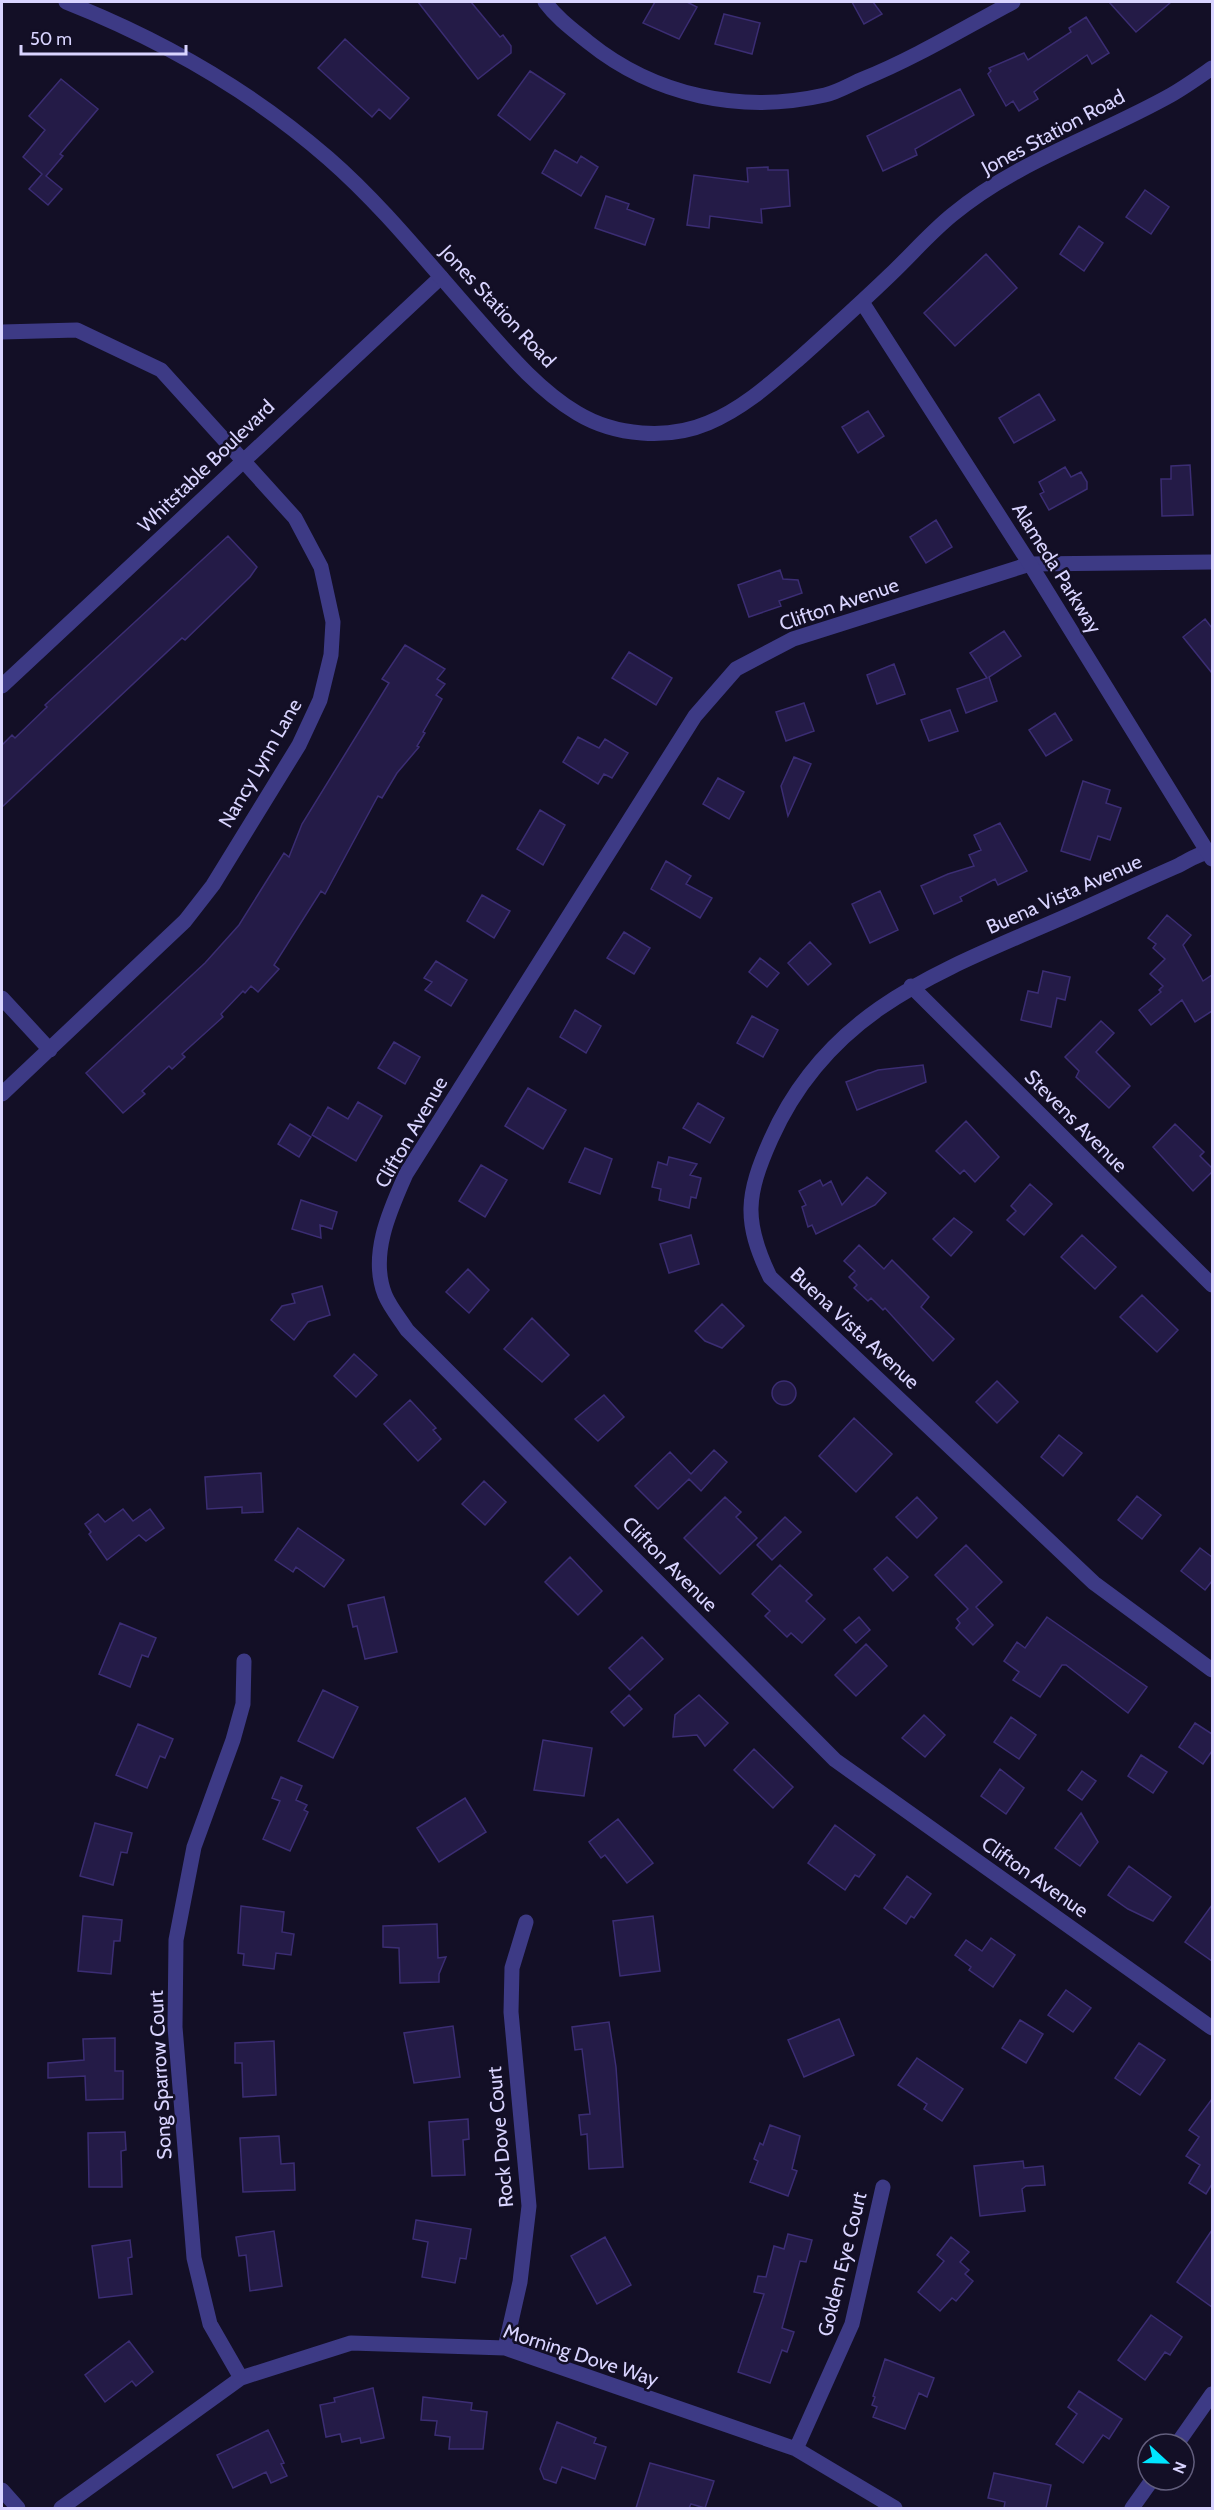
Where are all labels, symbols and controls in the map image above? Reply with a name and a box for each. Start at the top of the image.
scale bar [21,18,186,56]
text: 50 m [30,28,72,50]
street label: Jones Station Road [976,84,1129,180]
street label: Jones Station Road [434,239,561,372]
street label: Whitstable Boulevard [133,395,279,537]
street label: Alameda Parkway [1007,498,1107,638]
street label: Clifton Avenue [776,572,902,636]
street label: Nancy Lynn Lane [213,694,307,832]
street label: Buena Vista Avenue [983,849,1145,939]
street label: Stevens Avenue [1020,1065,1132,1177]
street label: Clifton Avenue [369,1072,453,1192]
street label: Buena Vista Avenue [785,1262,925,1394]
street label: Clifton Avenue [617,1511,723,1617]
street label: Clifton Avenue [977,1831,1093,1923]
street label: Song Sparrow Court [144,1989,176,2160]
street label: Rock Dove Court [482,2065,518,2209]
street label: Golden Eye Court [812,2189,872,2339]
street label: Morning Dove Way [501,2319,661,2391]
north arrow [1136,2432,1196,2492]
text: N [1169,2459,1190,2476]

